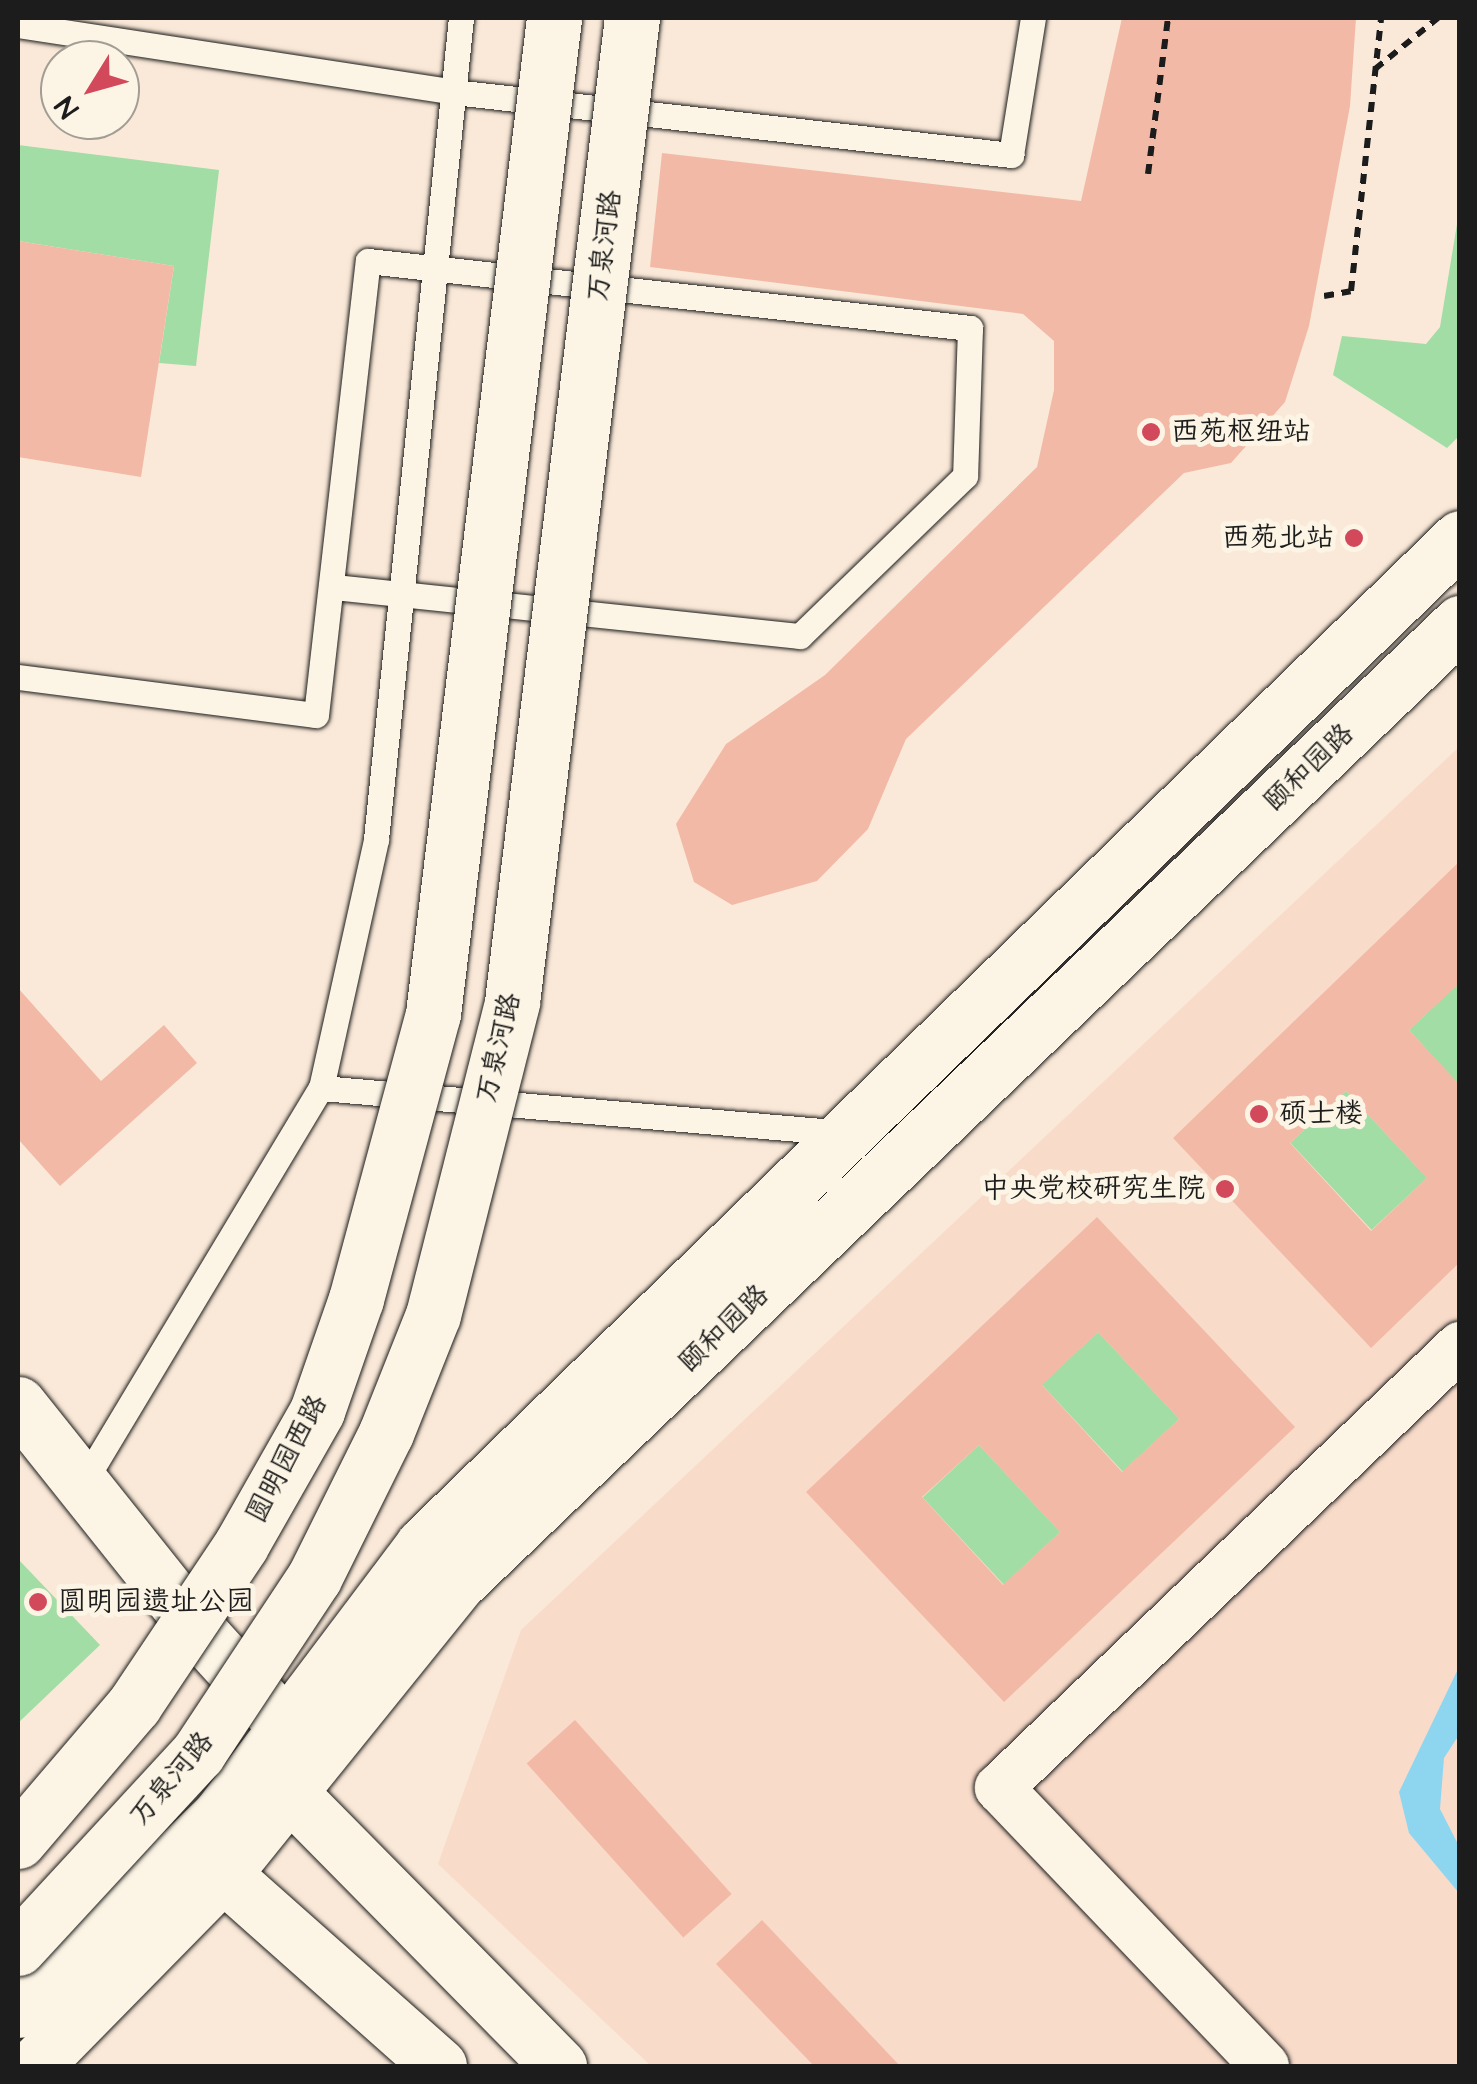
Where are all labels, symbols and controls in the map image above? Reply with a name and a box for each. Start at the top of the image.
north arrow [40,40,140,140]
text: N [46,88,88,126]
street label: 万泉河路 [582,188,628,304]
place label: 西苑枢纽站 [1171,415,1311,449]
marker: 西苑枢纽站 [1140,421,1162,443]
place label: 西苑北站 [1222,521,1334,555]
marker: 西苑北站 [1343,527,1365,549]
street label: 颐和园路 [1257,717,1361,819]
street label: 万泉河路 [470,990,528,1106]
place label: 硕士楼 [1279,1097,1363,1131]
marker: 硕士楼 [1248,1103,1270,1125]
place label: 中央党校研究生院 [981,1172,1205,1206]
marker: 中央党校研究生院 [1214,1178,1236,1200]
street label: 颐和园路 [672,1278,776,1380]
street label: 圆明园西路 [239,1389,335,1529]
place label: 圆明园遗址公园 [58,1585,254,1619]
marker: 圆明园遗址公园 [27,1591,49,1613]
street label: 万泉河路 [123,1725,221,1833]

